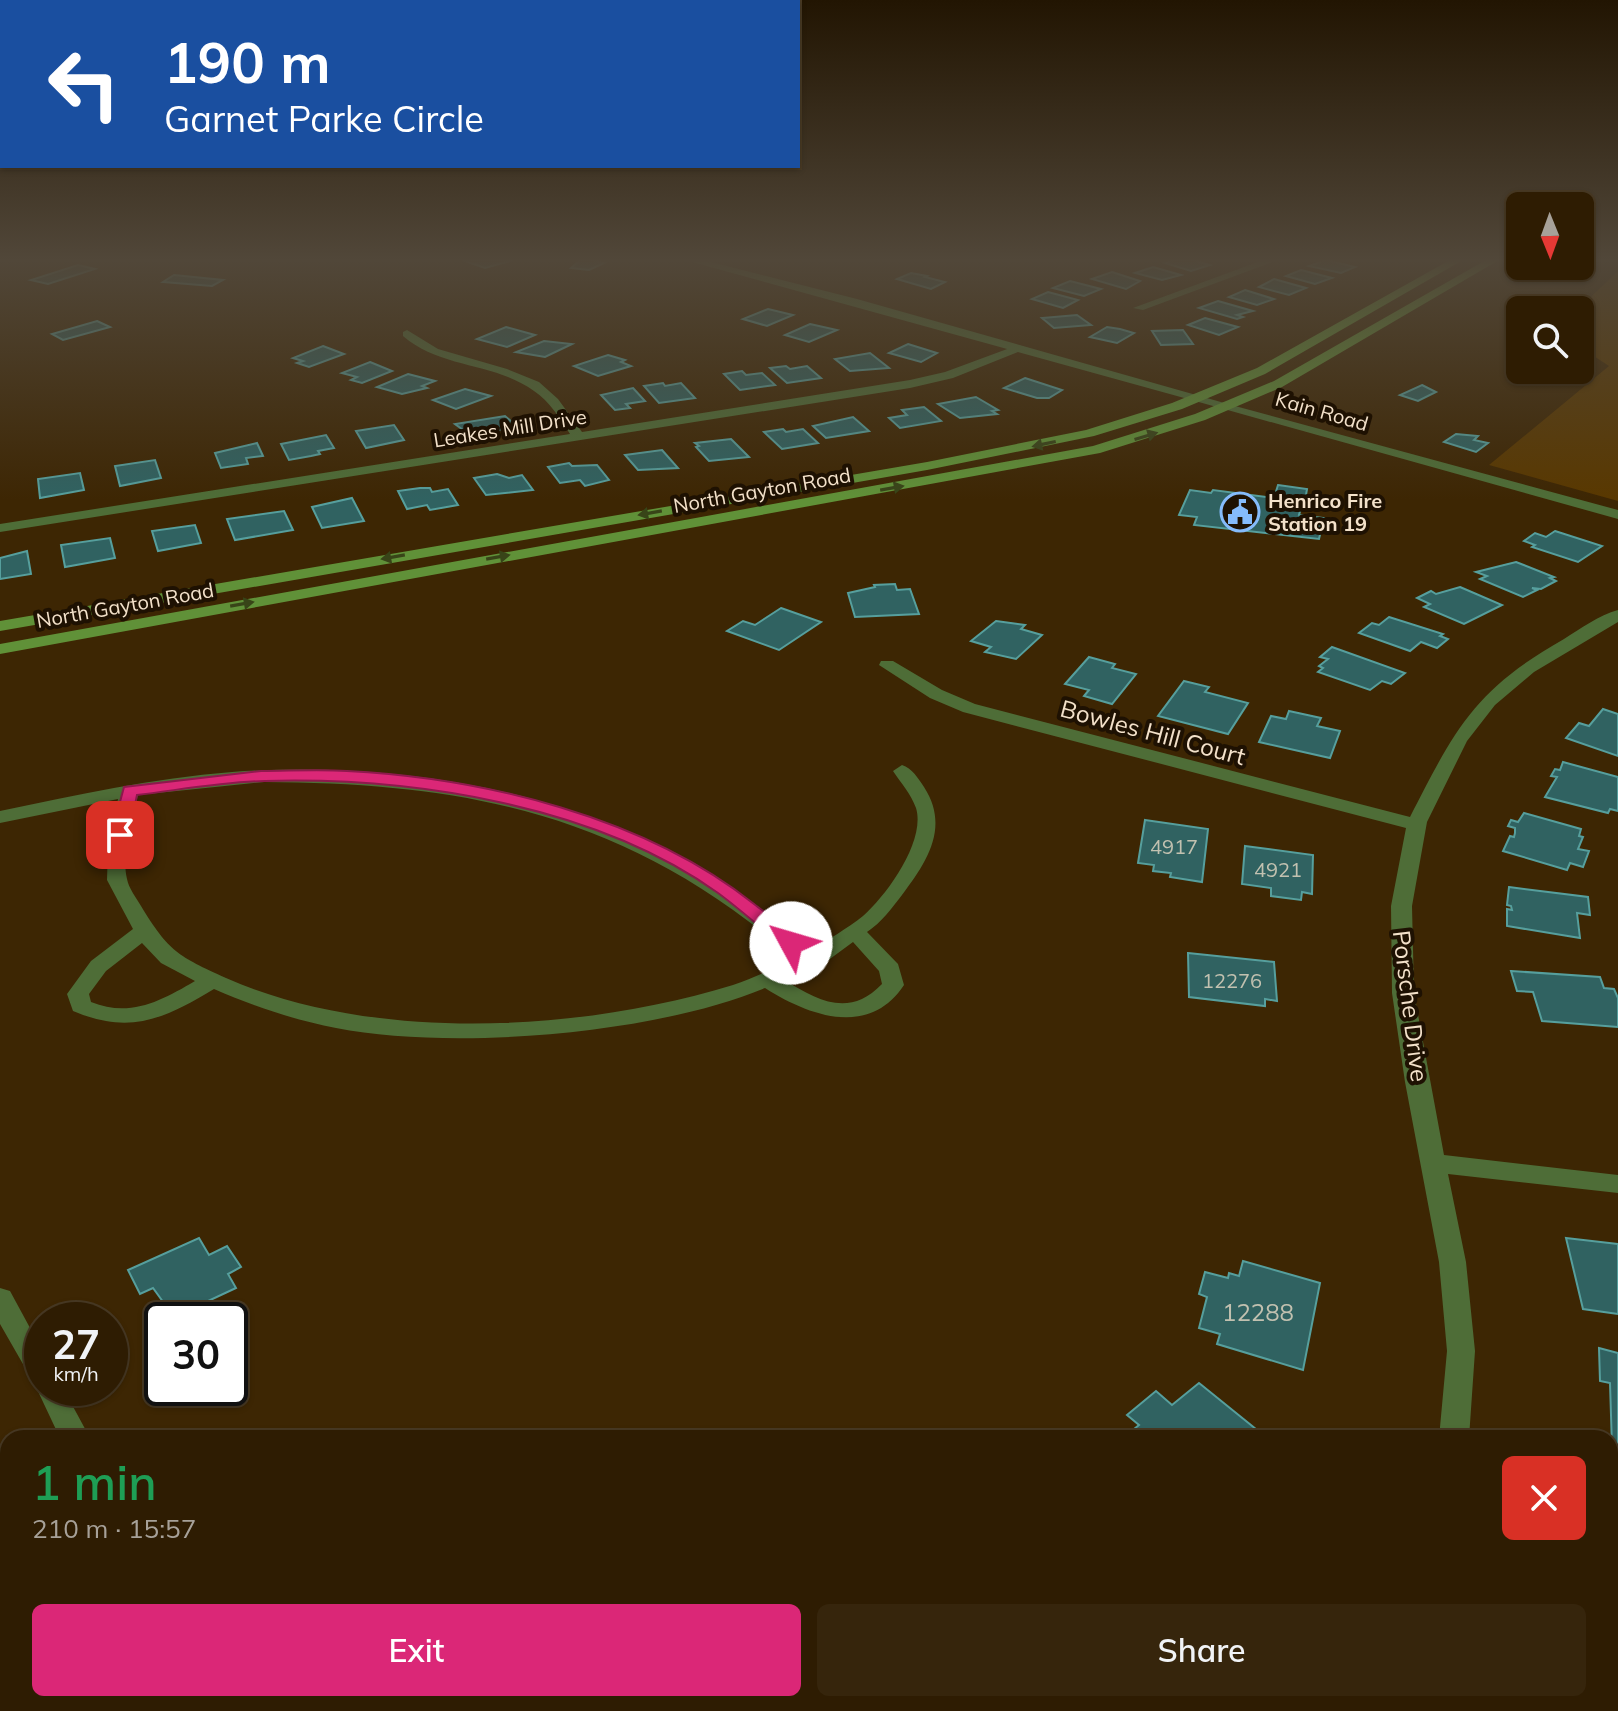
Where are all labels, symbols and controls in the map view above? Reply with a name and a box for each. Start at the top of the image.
text: 190 m [164,27,331,97]
icon: left [32,32,136,136]
text: Garnet Parke Circle [164,96,484,141]
north arrow [1506,192,1594,280]
map controls [1506,192,1594,384]
button: search [1506,296,1594,384]
street label: Kain Road [1273,386,1371,436]
street label: Leakes Mill Drive [432,404,588,452]
one-way arrow [1135,429,1159,442]
one-way arrow [1031,438,1056,451]
street label: North Gayton Road [671,462,853,518]
one-way arrow [879,482,904,494]
place label: Henrico Fire Station 19 [1268,488,1382,536]
public building icon: Henrico Fire Station 19 [1219,491,1261,533]
one-way arrow [637,507,662,519]
one-way arrow [381,551,406,564]
one-way arrow [485,551,510,563]
street label: North Gayton Road [34,577,216,633]
one-way arrow [230,598,255,610]
street label: Bowles Hill Court [1057,693,1249,771]
pin [86,801,154,869]
icon: arrive [98,813,142,857]
house number: 4917 [1150,834,1198,859]
house number: 4921 [1254,857,1302,882]
position arrow [749,901,833,985]
street label: Porsche Drive [1387,928,1435,1084]
house number: 12276 [1202,968,1262,993]
house number: 12288 [1222,1297,1294,1327]
speed limit sign: 30 [144,1302,248,1406]
text: 27 [52,1319,100,1369]
text: km/h [53,1361,99,1386]
text: 1 min [32,1452,157,1512]
button: close [1502,1456,1586,1540]
text: 210 m · 15:57 [32,1512,196,1545]
button: Exit [32,1604,801,1696]
button: Share [817,1604,1586,1696]

